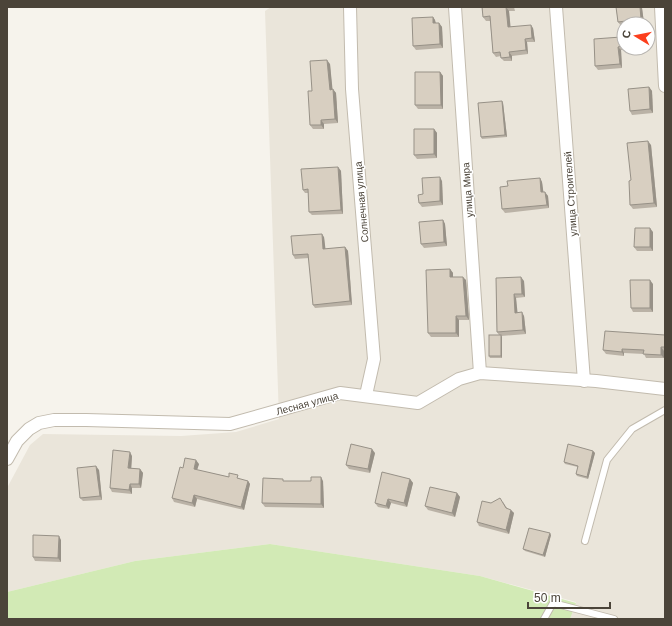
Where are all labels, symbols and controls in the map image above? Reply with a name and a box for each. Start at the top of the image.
north arrow [616,16,656,56]
text: С [620,29,633,39]
street label: улица Строителей [562,151,579,237]
street label: Солнечная улица [352,161,371,243]
street label: улица Мира [460,162,475,218]
street label: Лесная улица [275,390,340,417]
scale bar [528,584,610,610]
text: 50 m [534,591,561,605]

